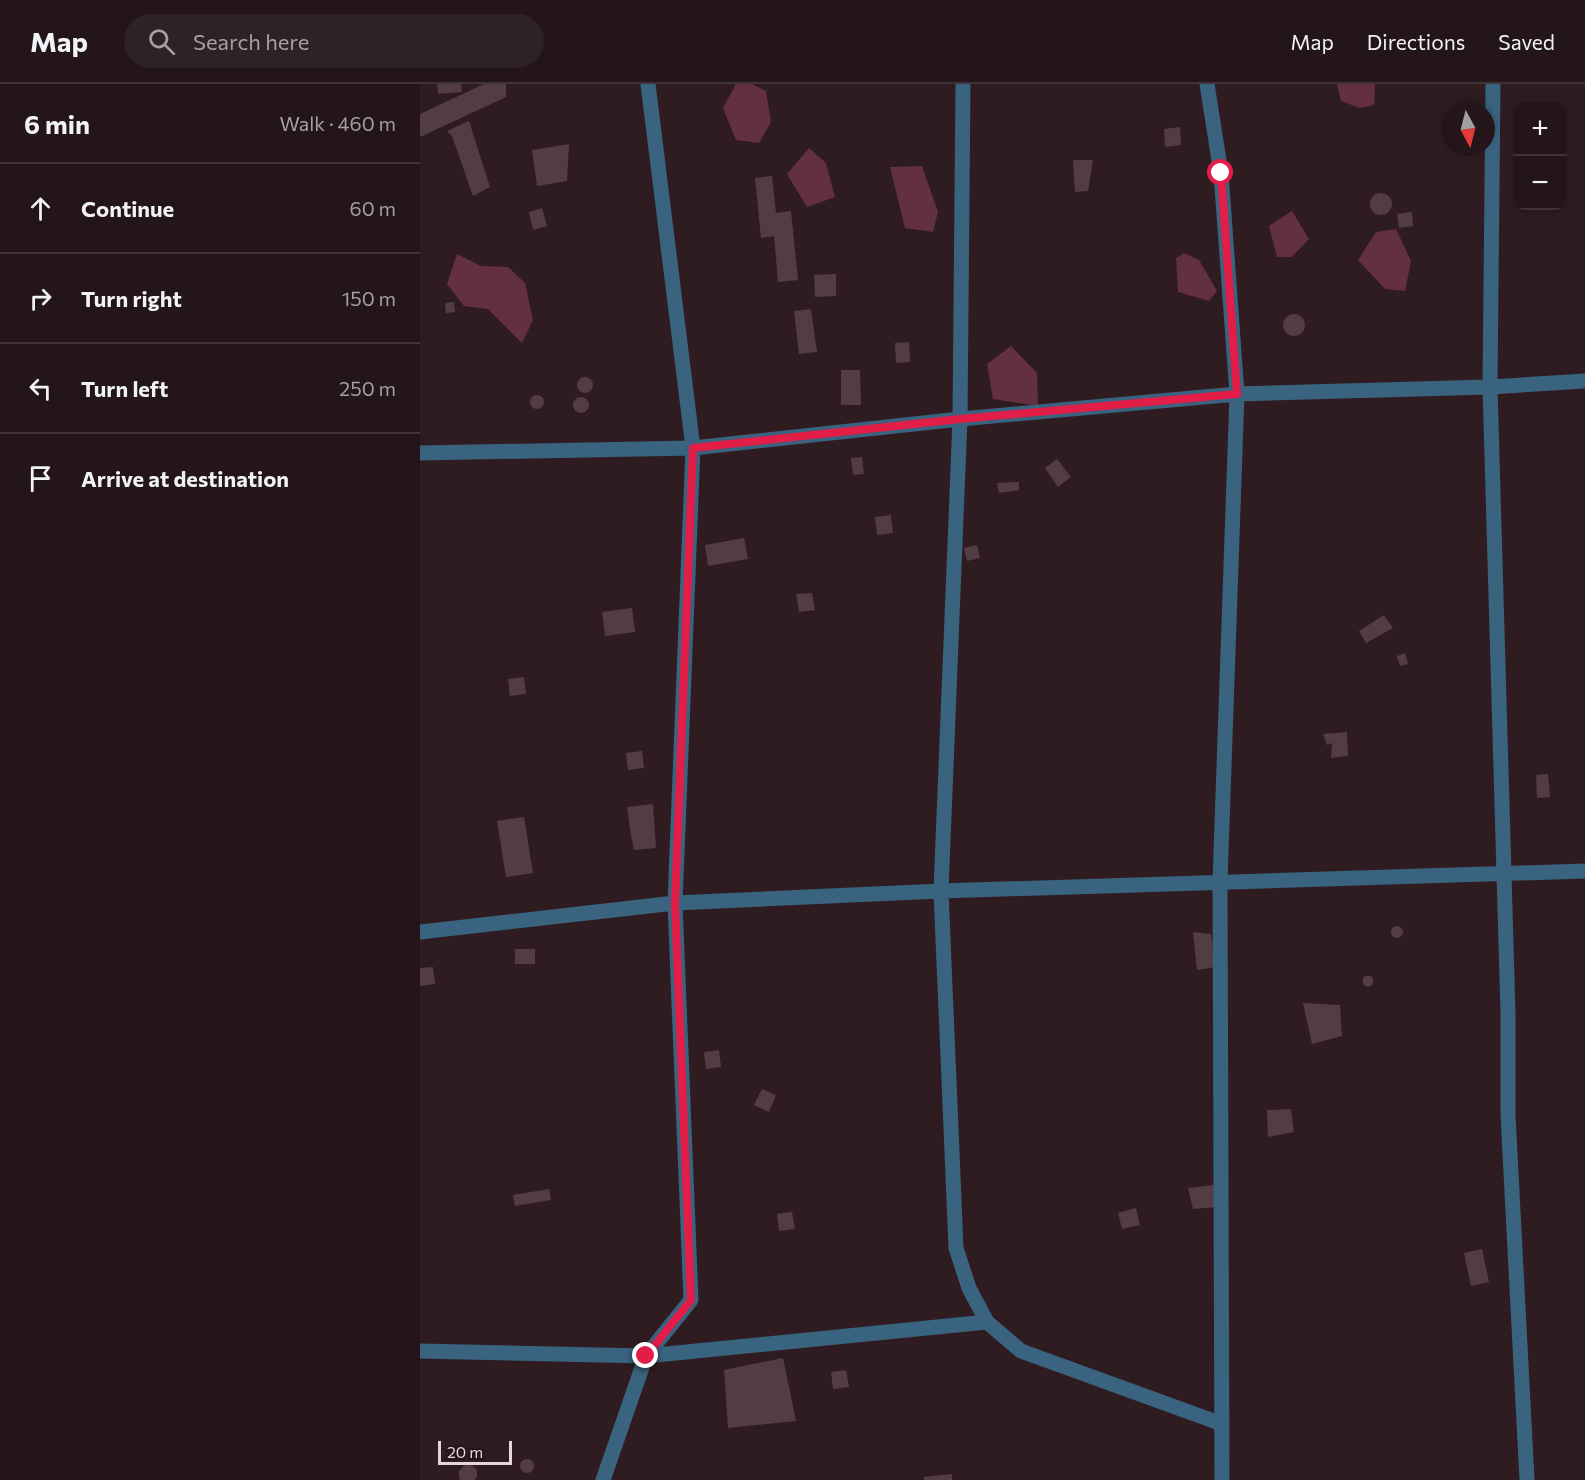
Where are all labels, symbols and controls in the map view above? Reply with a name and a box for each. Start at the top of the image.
search box [124,14,544,68]
text: Map [30,24,88,58]
icon: search [145,25,178,58]
text: Search here [193,28,309,55]
text: Map [1291,29,1334,54]
text: Directions [1367,29,1465,54]
text: Saved [1498,29,1555,54]
north arrow [1441,102,1495,156]
map controls [1513,102,1567,210]
button: + [1513,102,1567,156]
text: 6 min [24,108,90,139]
text: Walk · 460 m [279,111,396,135]
button: − [1513,156,1567,210]
route start [1207,159,1233,185]
icon: ahead [24,192,57,225]
text: Continue [81,195,174,222]
text: 60 m [350,196,396,220]
icon: right [24,282,57,315]
text: Turn right [81,285,182,312]
text: 150 m [342,286,396,310]
icon: left [24,372,57,405]
text: Turn left [81,375,168,402]
text: 250 m [339,376,396,400]
icon: arrive [24,462,57,495]
text: Arrive at destination [81,465,289,492]
route end [632,1342,658,1368]
scale bar [438,1438,512,1466]
text: 20 m [447,1442,483,1461]

